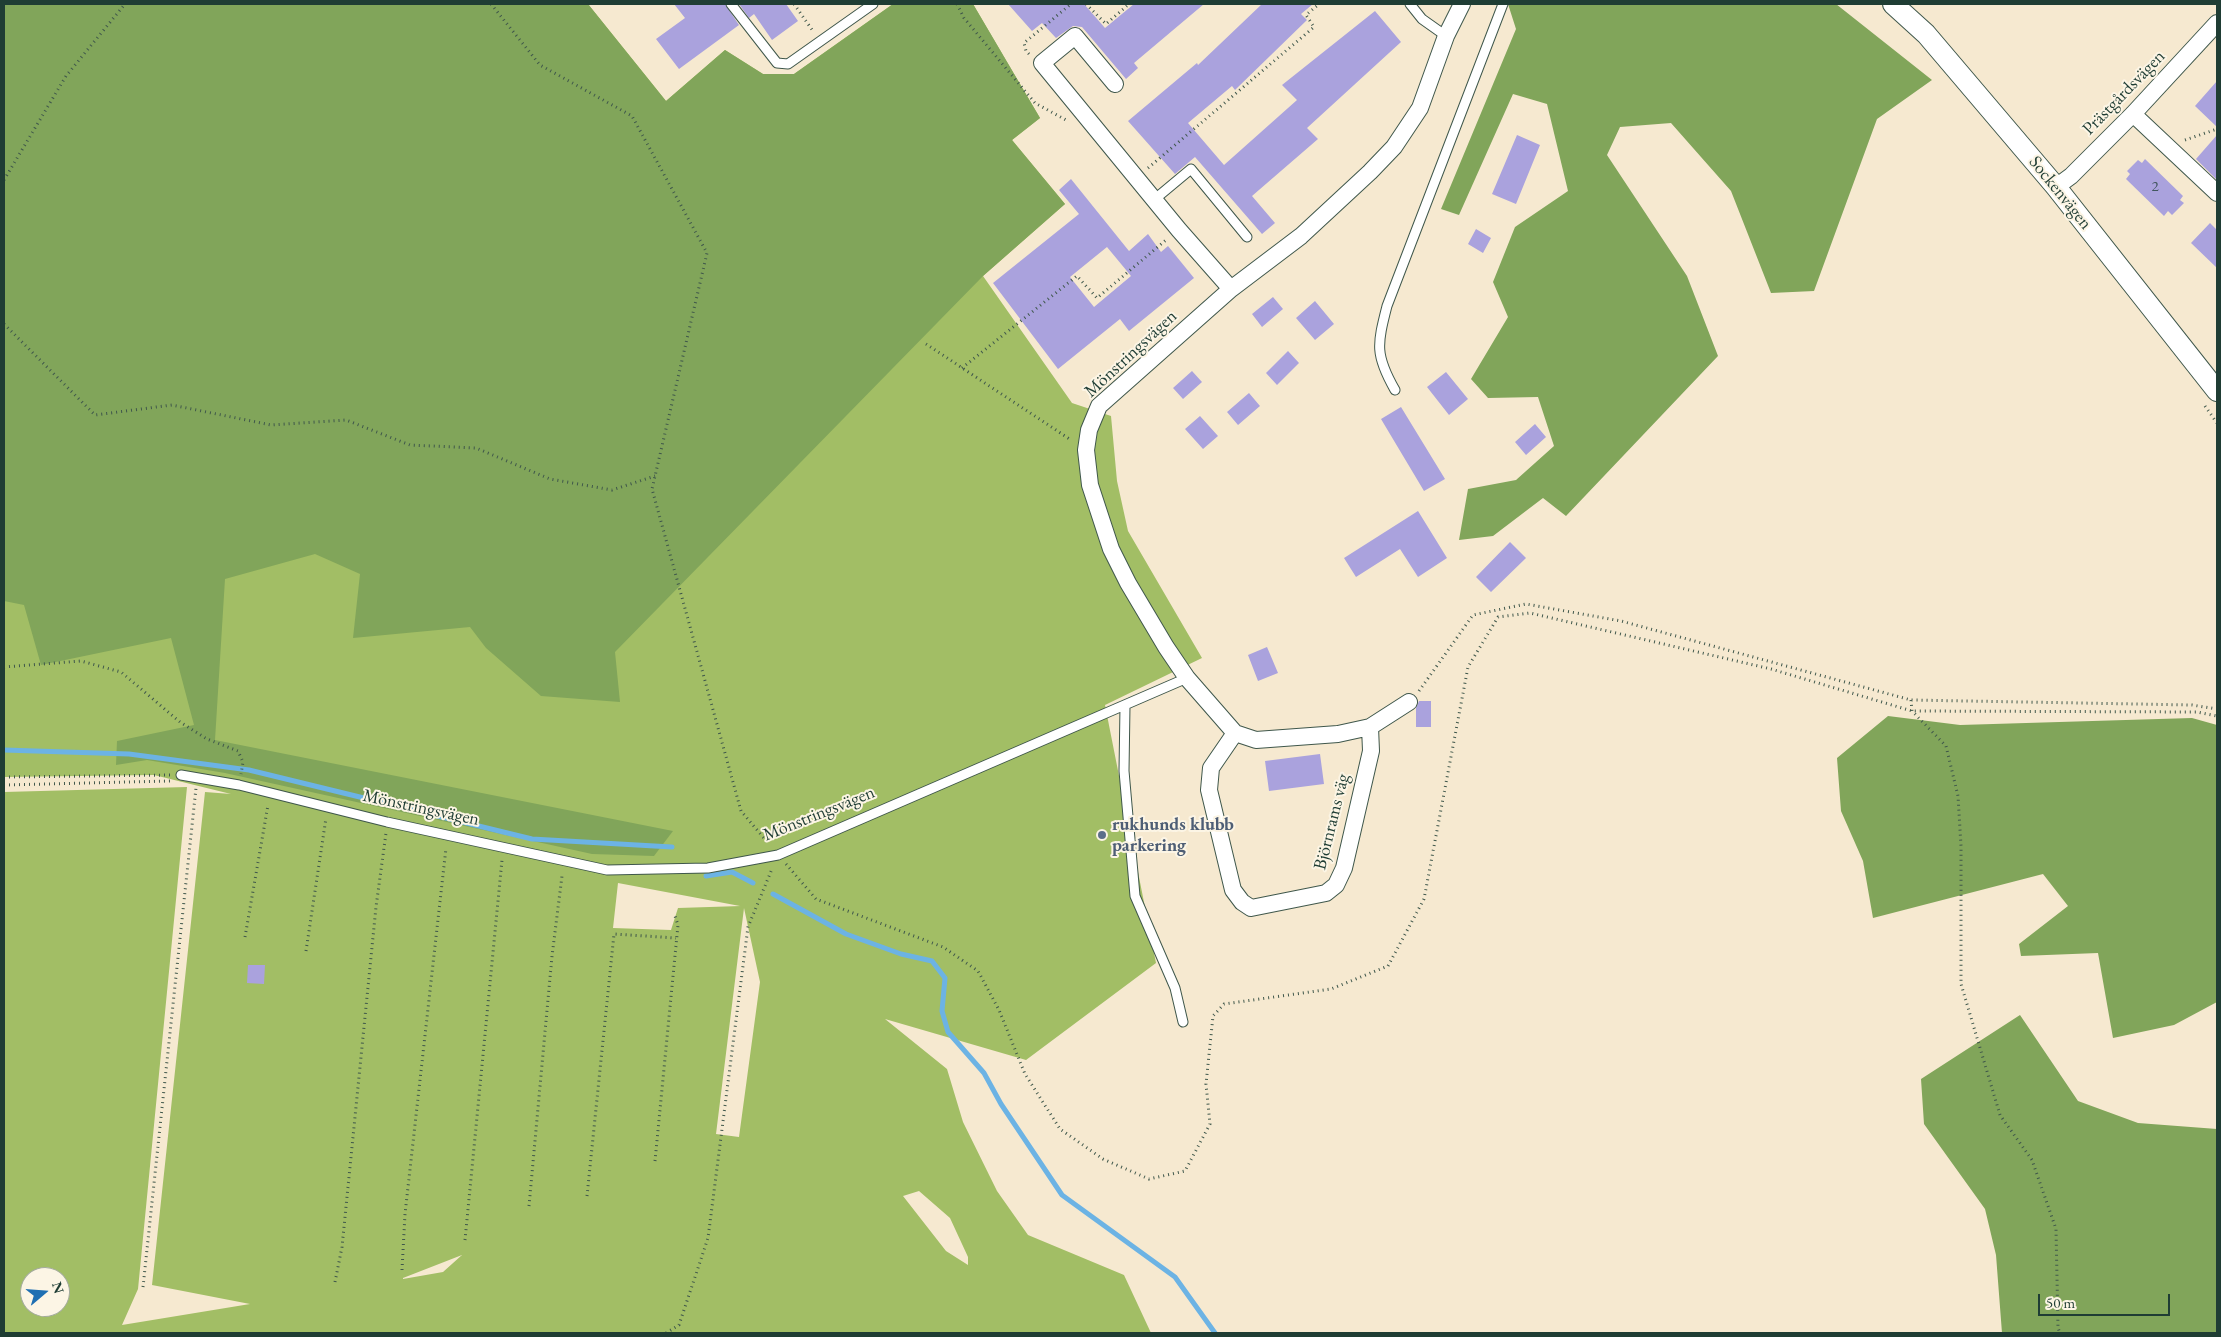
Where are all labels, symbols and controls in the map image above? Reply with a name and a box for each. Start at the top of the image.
street label: Prästgårdsvägen [2078,46,2170,140]
street label: Sockenvägen [2024,152,2096,234]
house number: 2 [2151,178,2159,196]
street label: Mönstringsvägen [1080,306,1182,402]
street label: Björnrams väg [1310,772,1354,872]
street label: Mönstringsvägen [760,782,878,846]
street label: Mönstringsvägen [361,785,481,831]
place label: rukhunds klubb parkering [1112,814,1234,856]
marker: rukhunds klubb parkering [1096,829,1108,841]
north arrow [20,1267,70,1317]
text: N [48,1279,69,1296]
scale bar [2041,1284,2174,1316]
text: 50 m [2046,1293,2075,1312]

